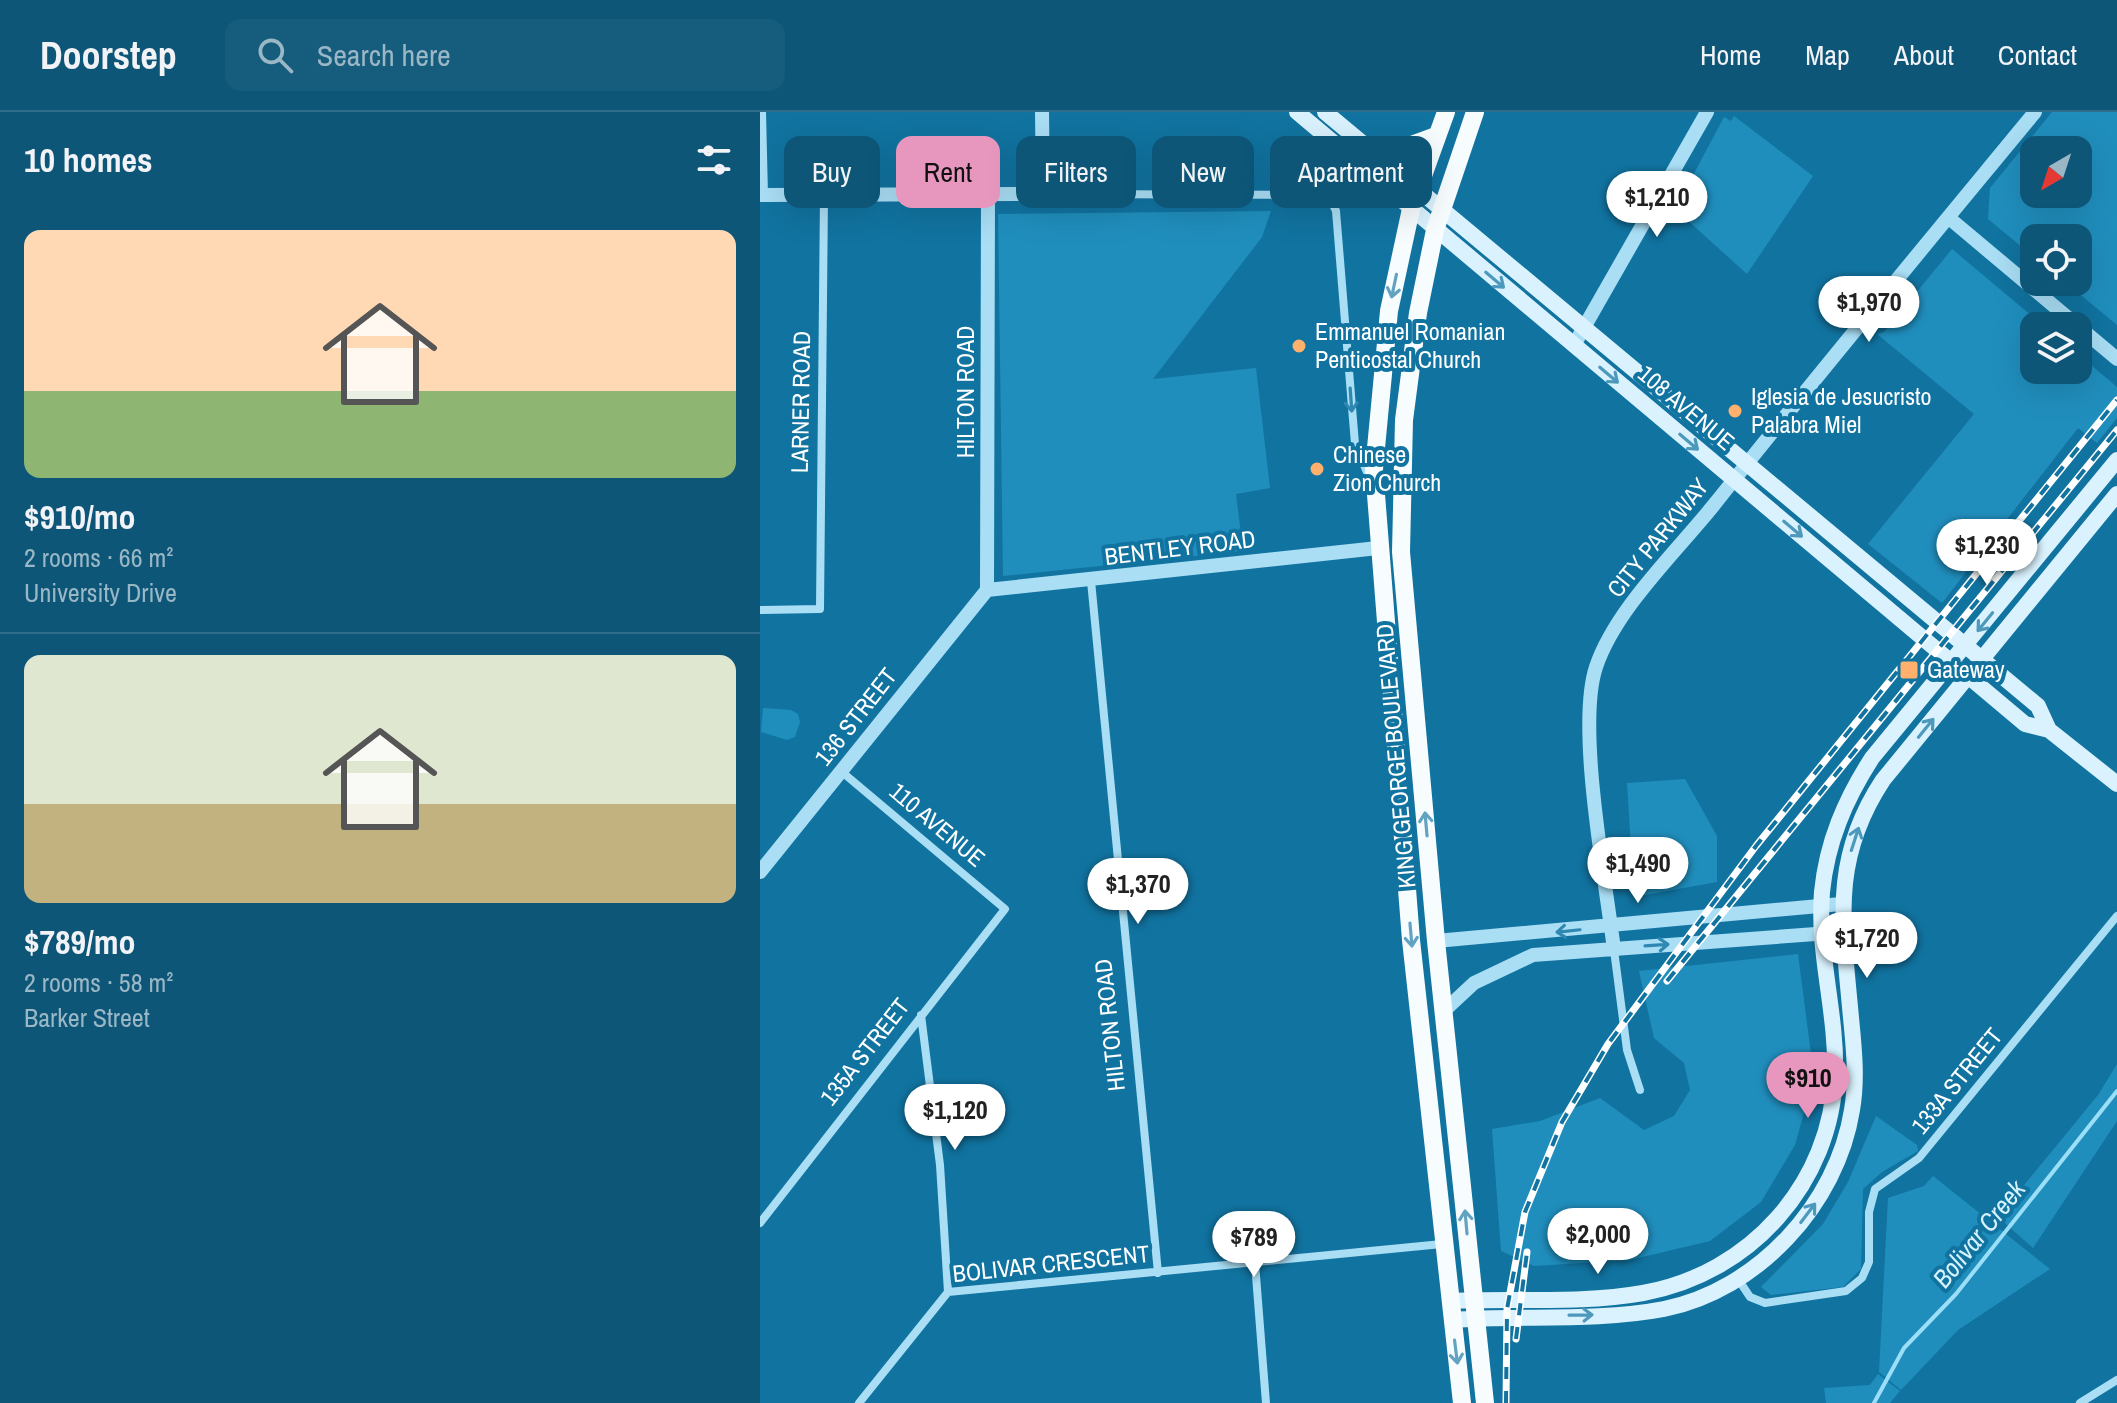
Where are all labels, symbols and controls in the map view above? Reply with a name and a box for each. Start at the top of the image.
search box [225,19,785,91]
text: Doorstep [40,30,177,81]
icon: search [253,33,297,77]
text: Search here [317,35,451,75]
text: Home [1700,36,1761,74]
text: Map [1805,36,1850,74]
text: About [1894,36,1954,74]
text: Contact [1998,36,2077,74]
chip: Buy [784,136,880,208]
chip: Rent [896,136,1000,208]
chip: Filters [1016,136,1136,208]
chip: New [1152,136,1254,208]
chip: Apartment [1270,136,1432,208]
north arrow [2020,136,2092,208]
map controls [2020,136,2092,384]
text: 10 homes [24,137,153,183]
icon: filters [692,138,736,182]
pin: $1,210 [1592,171,1722,239]
text: $1,210 [1624,179,1690,214]
button: locate [2020,224,2092,296]
one-way arrow [1484,271,1505,289]
one-way arrow [1386,272,1401,298]
pin: $1,970 [1804,276,1934,344]
icon: home [308,282,452,426]
text: $1,970 [1836,284,1902,319]
button: layers [2020,312,2092,384]
place label: Emmanuel Romanian Penticostal Church [1315,315,1505,375]
street label: HILTON ROAD [949,326,981,458]
street label: LARNER ROAD [783,331,817,473]
marker: Emmanuel Romanian Penticostal Church [1290,337,1308,355]
street label: 108 AVENUE [1632,357,1742,457]
one-way arrow [1598,366,1619,384]
place label: Iglesia de Jesucristo Palabra Miel [1751,380,1932,440]
one-way arrow [1344,386,1359,413]
marker: Iglesia de Jesucristo Palabra Miel [1726,402,1744,420]
one-way arrow [1678,433,1699,451]
place label: Chinese Zion Church [1333,438,1441,498]
marker: Chinese Zion Church [1308,460,1326,478]
street label: CITY PARKWAY [1599,471,1715,604]
text: $910/mo [24,494,136,540]
pin: $1,230 [1922,519,2052,587]
one-way arrow [1782,520,1803,538]
street label: BENTLEY ROAD [1103,522,1257,572]
text: $1,230 [1954,527,2020,562]
text: 2 rooms · 66 m² [24,540,173,575]
text: University Drive [24,575,177,610]
one-way arrow [1976,611,1994,631]
street label: KING GEORGE BOULEVARD [1367,622,1423,890]
place label: Gateway [1927,653,2005,685]
marker: Gateway [1898,659,1920,681]
street label: 136 STREET [807,661,904,772]
icon: home [308,707,452,851]
one-way arrow [1917,718,1935,739]
street label: 110 AVENUE [883,775,992,874]
one-way arrow [1418,811,1433,838]
one-way arrow [1848,827,1863,852]
pin: $1,490 [1573,837,1703,905]
text: $1,490 [1605,845,1671,880]
pin: $1,370 [1073,858,1203,926]
text: $1,370 [1105,866,1171,901]
pin: $1,720 [1802,912,1932,980]
text: $789/mo [24,919,136,965]
text: $1,720 [1834,920,1900,955]
one-way arrow [1403,921,1418,948]
one-way arrow [1555,923,1582,938]
one-way arrow [1643,938,1670,953]
street label: HILTON ROAD [1086,957,1132,1093]
text: 2 rooms · 58 m² [24,965,173,1000]
street label: 135A STREET [812,991,916,1112]
text: Barker Street [24,1000,150,1035]
street label: 133A STREET [1904,1021,2009,1140]
pin: $910 [1761,1052,1855,1120]
text: $910 [1784,1060,1832,1095]
pin: $1,120 [890,1084,1020,1152]
text: $1,120 [922,1092,988,1127]
water label: Bolivar Creek [1924,1171,2034,1295]
one-way arrow [1800,1202,1816,1224]
pin: $2,000 [1533,1208,1663,1276]
one-way arrow [1458,1209,1473,1236]
pin: $789 [1207,1211,1301,1279]
text: $2,000 [1565,1216,1631,1251]
text: $789 [1230,1219,1278,1254]
street label: BOLIVAR CRESCENT [951,1237,1151,1289]
one-way arrow [1567,1307,1594,1323]
one-way arrow [1448,1338,1463,1365]

